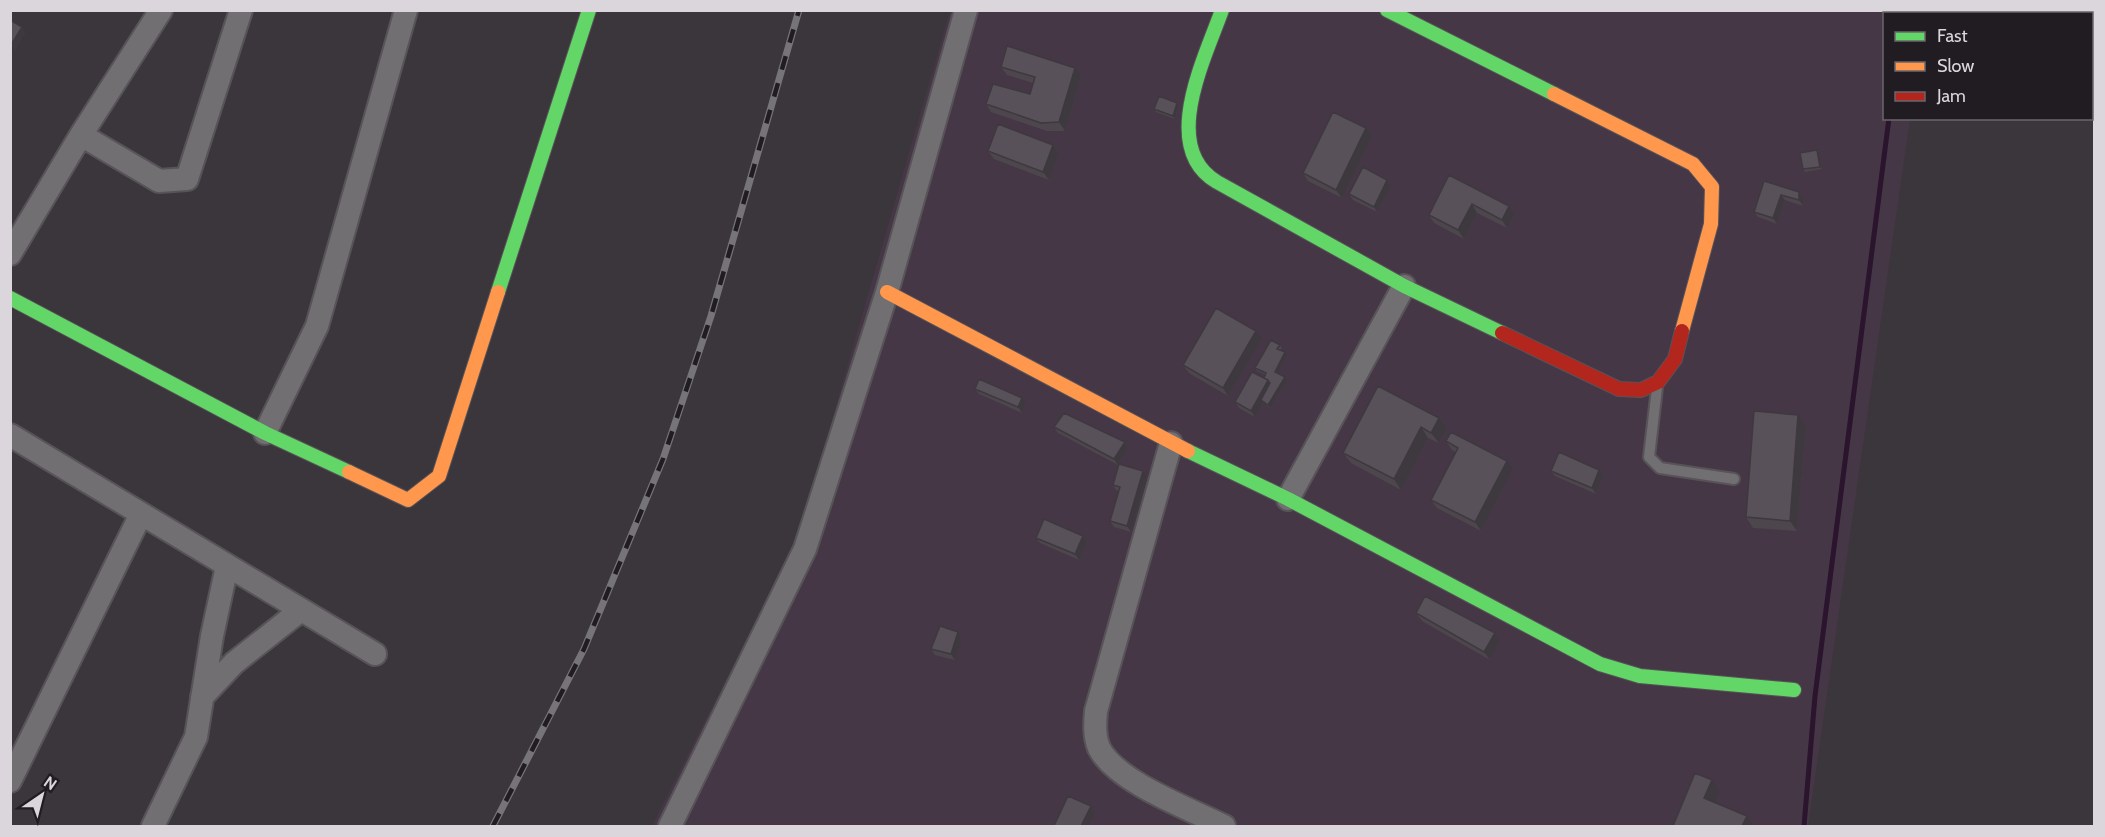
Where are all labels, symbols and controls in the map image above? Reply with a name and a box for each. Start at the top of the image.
legend [1883,12,2093,120]
text: Fast [1937,25,1968,47]
text: Slow [1937,55,1974,77]
text: Jam [1936,85,1966,107]
north arrow [12,765,72,825]
text: N [40,772,60,794]

